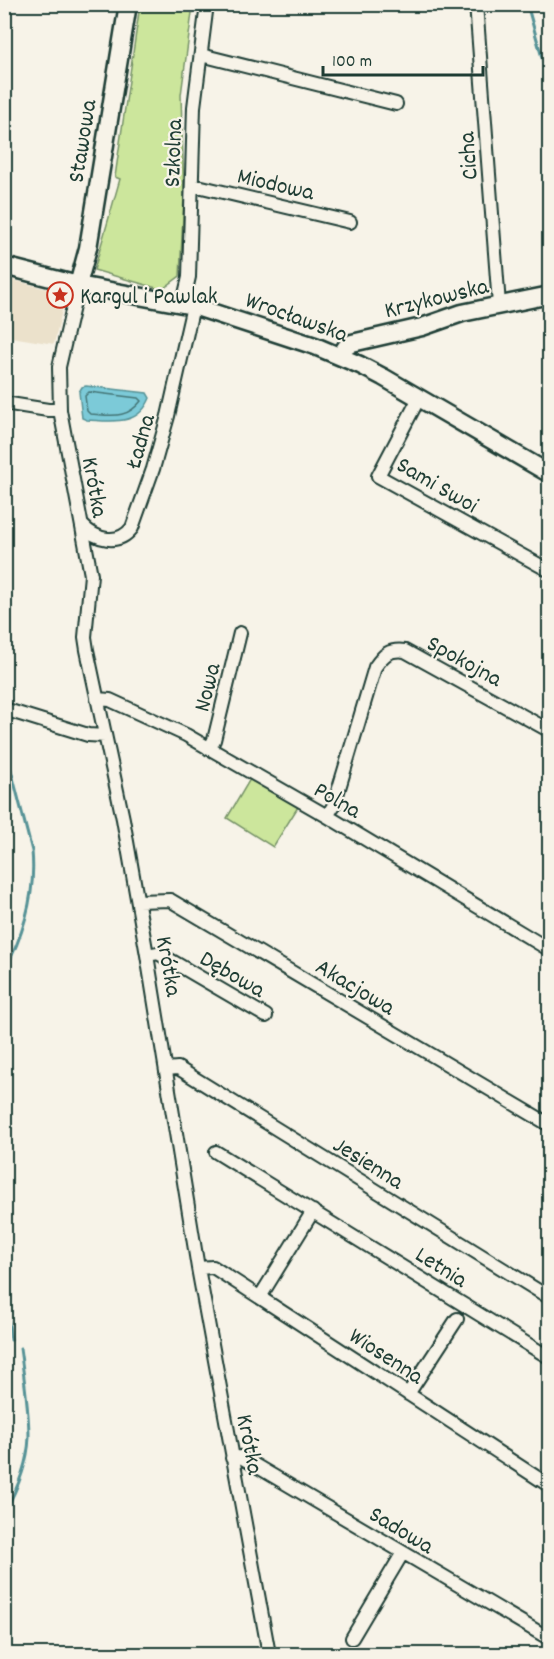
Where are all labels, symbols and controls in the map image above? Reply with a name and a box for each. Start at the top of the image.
scale bar [323,39,484,77]
text: 100 m [332,50,372,75]
street label: Stawowa [61,97,107,185]
street label: Szkolna [157,118,193,188]
street label: Cicha [451,130,489,181]
street label: Miodowa [234,161,318,211]
street label: Krzykowska [381,270,493,329]
place icon: Kargul i Pawlak [45,280,75,310]
place label: Kargul i Pawlak [80,281,218,315]
street label: Wrocławska [240,285,353,353]
street label: Ładna [118,410,166,474]
street label: Sami Swoi [389,450,484,524]
street label: Krótka [71,455,115,521]
street label: Spokojna [420,628,508,698]
street label: Nowa [186,659,232,716]
street label: Polna [307,774,367,829]
street label: Krótka [145,934,189,1000]
street label: Dębowa [192,943,271,1008]
street label: Akacjowa [308,951,401,1026]
street label: Jesienna [325,1130,410,1200]
street label: Letnia [408,1239,474,1298]
street label: Wiosenna [341,1321,430,1395]
street label: Krótka [226,1412,271,1478]
street label: Sadowa [361,1499,440,1565]

